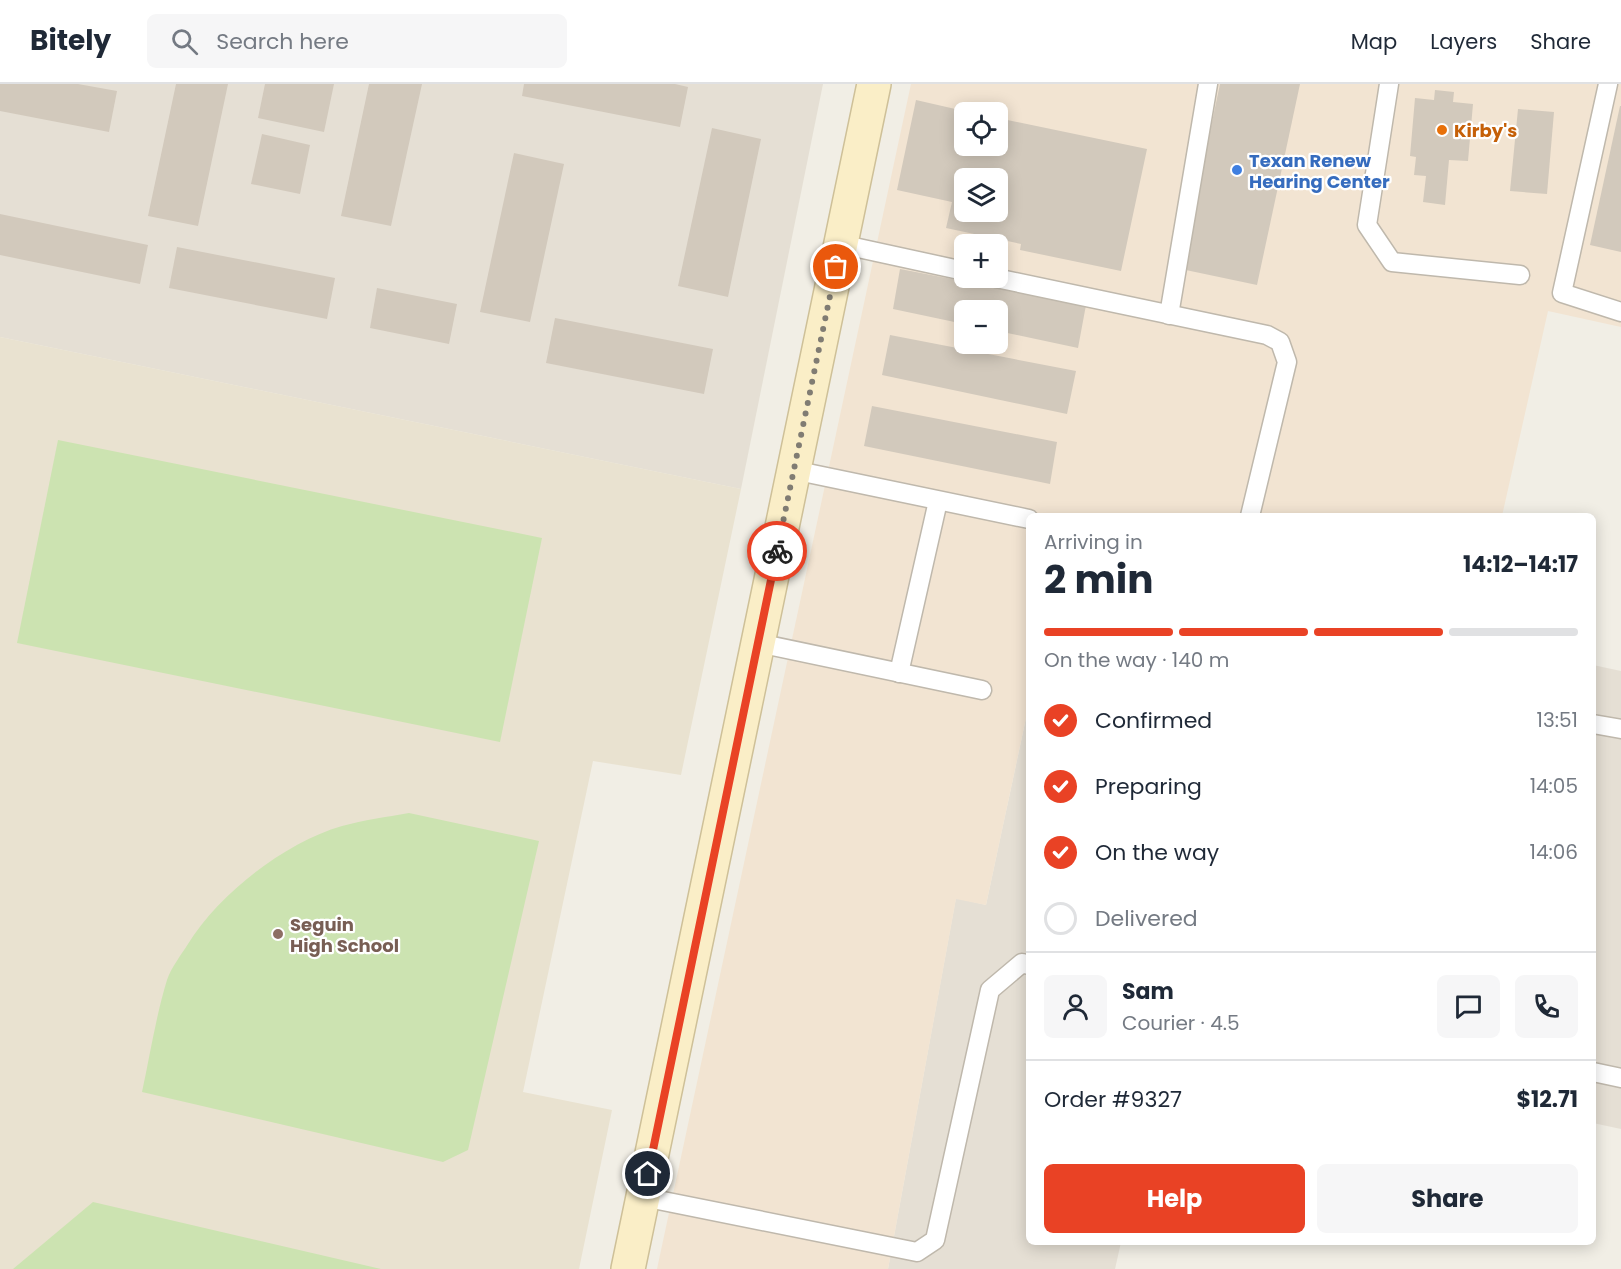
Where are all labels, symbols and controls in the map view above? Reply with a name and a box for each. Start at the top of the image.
search box [147,14,567,68]
text: Bitely [30,21,111,60]
icon: search [168,25,201,58]
text: Search here [216,26,349,57]
text: Map [1351,27,1397,56]
text: Layers [1430,27,1497,56]
text: Share [1530,27,1591,56]
map controls [954,102,1008,354]
button: locate [954,102,1008,156]
place label: Kirby's [1454,118,1517,143]
marker: Kirby's [1435,123,1449,137]
place label: Texan Renew Hearing Center [1249,148,1390,194]
marker: Texan Renew Hearing Center [1230,163,1244,177]
button: layers [954,168,1008,222]
button: + [954,234,1008,288]
pin [810,241,861,292]
icon: bag [819,250,852,283]
button: − [954,300,1008,354]
courier [747,521,807,581]
text: Arriving in [1044,528,1143,556]
icon: bike [761,535,794,568]
text: 14:12–14:17 [1463,549,1578,580]
text: 2 min [1044,552,1154,607]
text: On the way · 140 m [1044,646,1229,674]
icon: check [1044,704,1077,737]
text: Confirmed [1095,705,1212,736]
text: 13:51 [1537,706,1578,734]
icon: check [1044,770,1077,803]
text: Preparing [1095,771,1202,802]
text: 14:05 [1530,772,1578,800]
icon: check [1044,836,1077,869]
text: On the way [1095,837,1219,868]
text: 14:06 [1530,838,1578,866]
text: Delivered [1095,903,1198,934]
place label: Seguin High School [290,912,399,958]
marker: Seguin High School [271,927,285,941]
button: person [1044,975,1107,1038]
button: chat [1437,975,1500,1038]
button: phone [1515,975,1578,1038]
text: Sam [1122,976,1174,1007]
text: Courier · 4.5 [1122,1009,1240,1037]
text: Order #9327 [1044,1084,1182,1115]
text: $12.71 [1516,1084,1578,1115]
pin [622,1148,673,1199]
icon: home [631,1157,664,1190]
button: Help [1044,1164,1305,1233]
button: Share [1317,1164,1578,1233]

